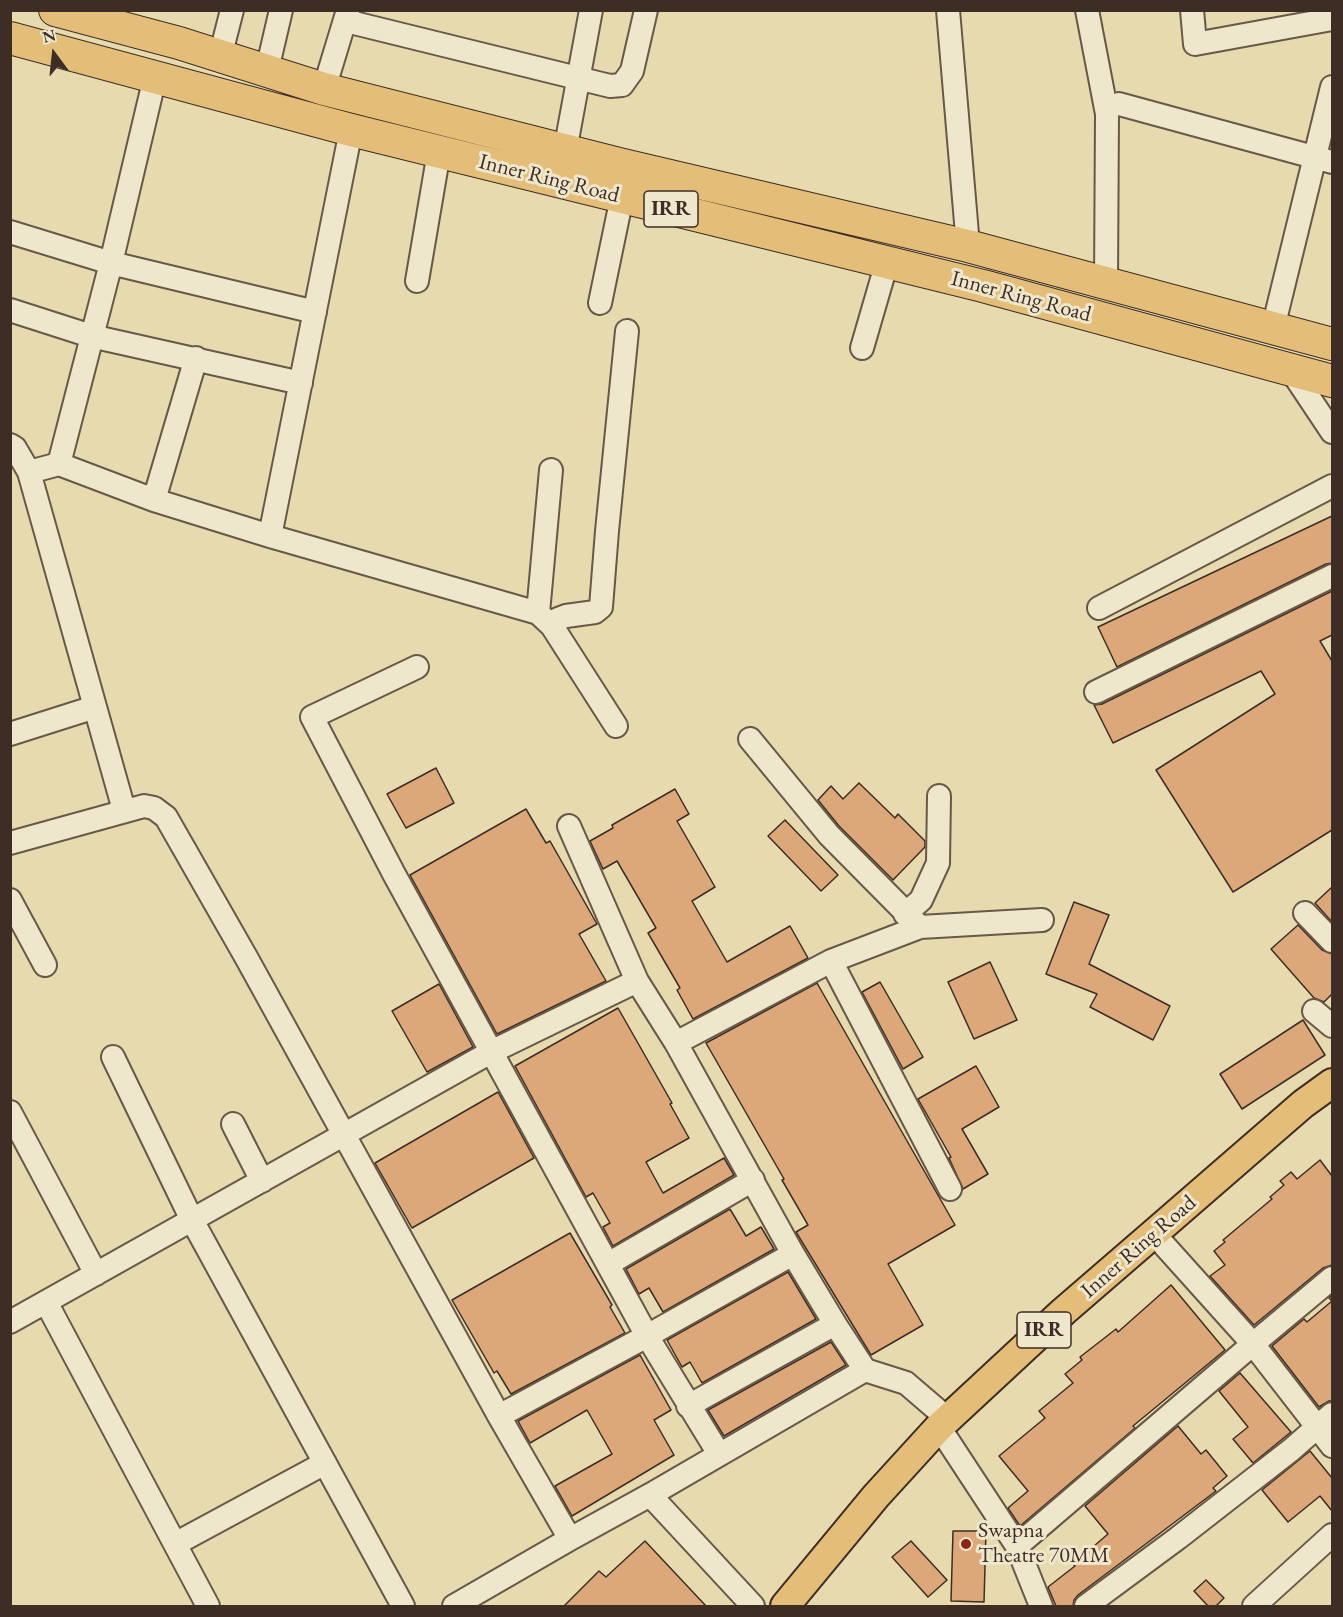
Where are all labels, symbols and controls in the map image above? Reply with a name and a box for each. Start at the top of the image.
north arrow [24,24,84,84]
text: N [40,24,58,48]
street label: Inner Ring Road [476,149,622,209]
road number: IRR [644,191,698,227]
street label: Inner Ring Road [948,266,1094,328]
street label: Inner Ring Road [1076,1190,1202,1304]
road number: IRR [1017,1312,1071,1348]
place label: Swapna Theatre 70MM [978,1518,1109,1570]
marker: Swapna Theatre 70MM [959,1537,973,1551]

